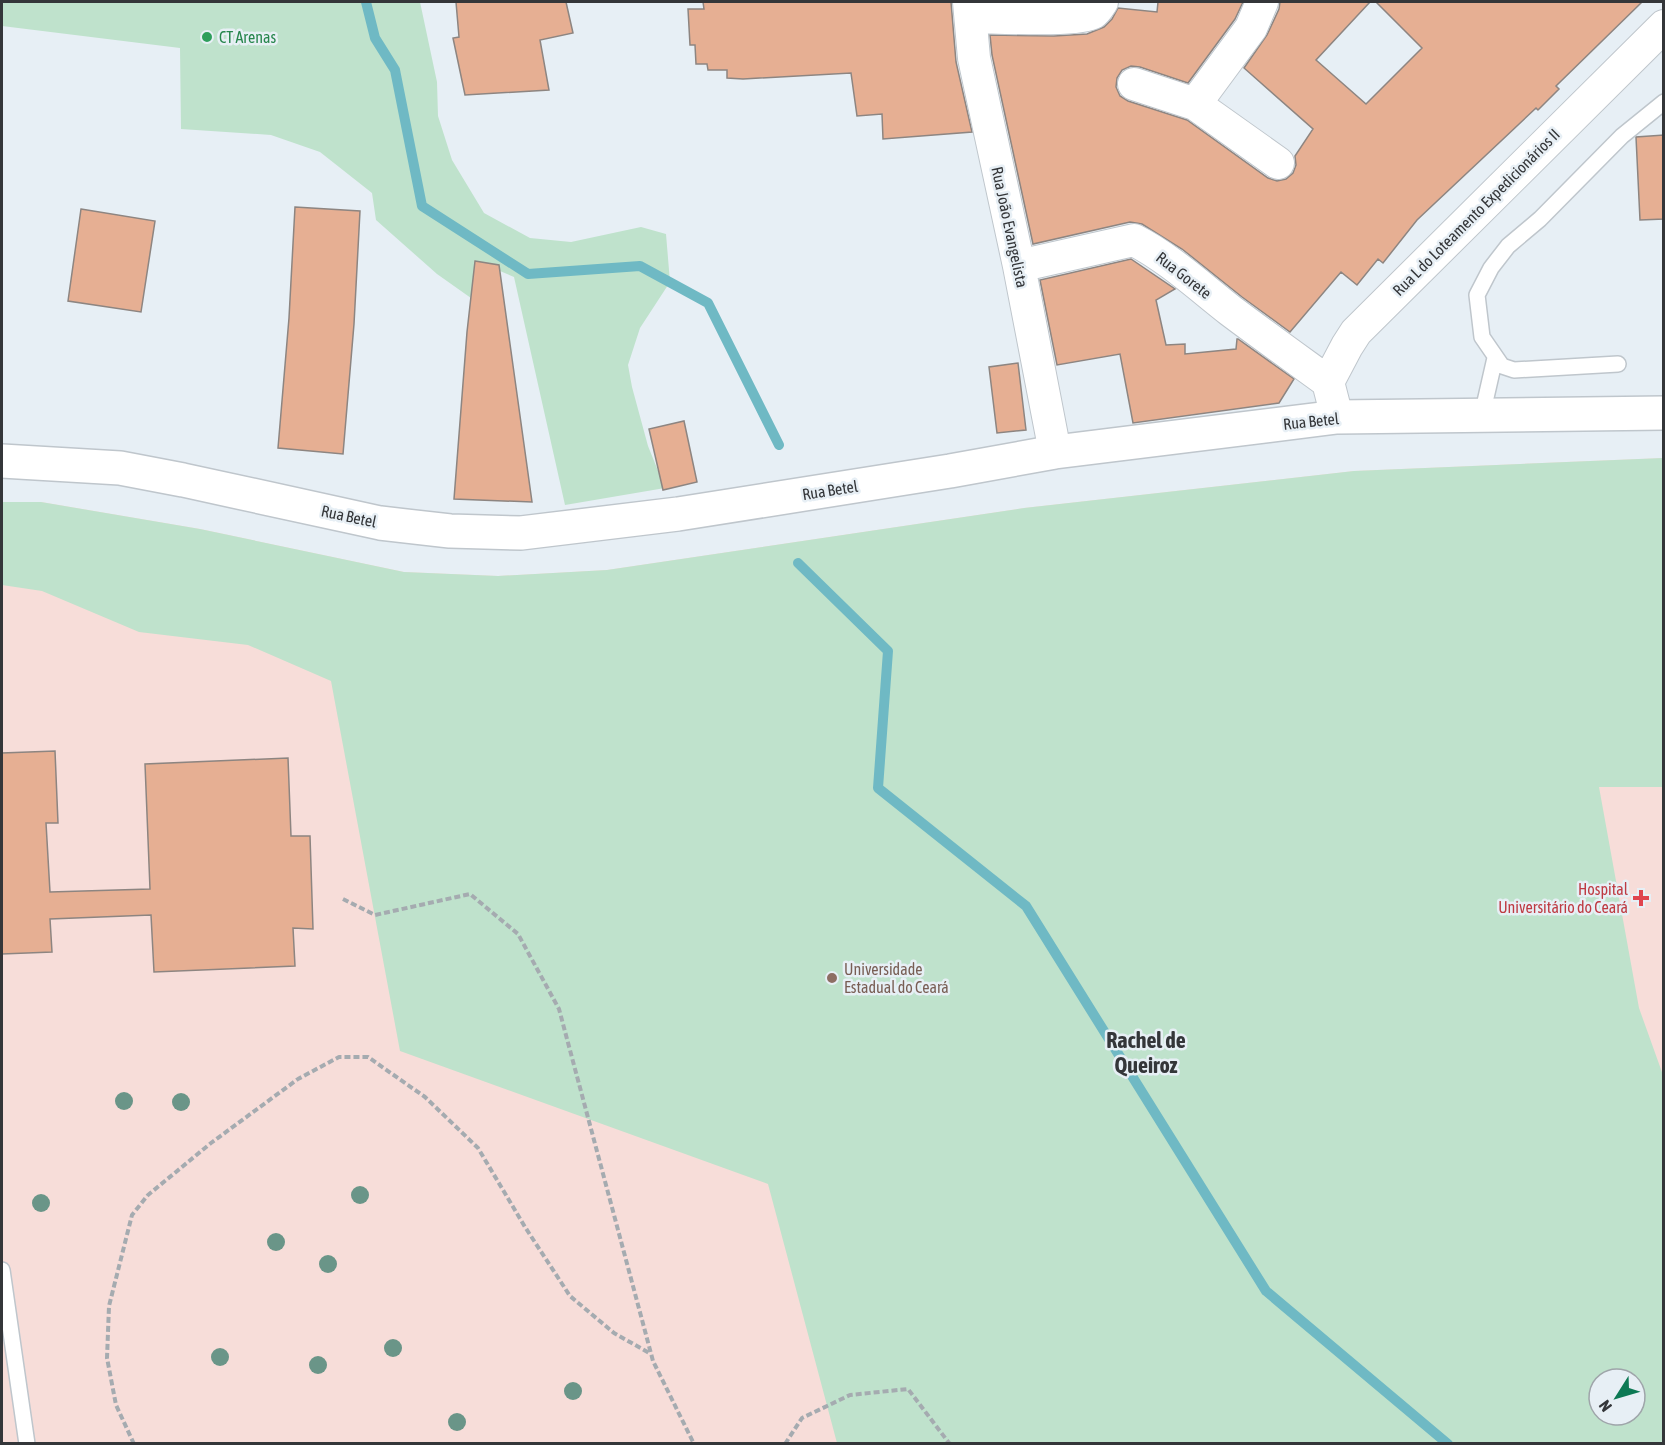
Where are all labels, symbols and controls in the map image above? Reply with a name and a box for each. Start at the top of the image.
place label: CT Arenas [219,28,276,46]
marker: CT Arenas [200,30,214,44]
street label: Rua L do Loteamento Expedicionários II [1389,125,1564,300]
street label: Rua João Evangelista [987,165,1032,289]
street label: Rua Gorete [1153,248,1215,302]
street label: Rua Betel [1282,409,1341,433]
street label: Rua Betel [801,477,860,503]
street label: Rua Betel [320,501,379,531]
place label: Hospital Universitário do Ceará [1498,880,1629,916]
marker: Hospital Universitário do Ceará [1632,889,1650,907]
place label: Universidade Estadual do Ceará [844,960,949,996]
marker: Universidade Estadual do Ceará [825,971,839,985]
district label: Rachel de Queiroz [1106,1027,1186,1078]
north arrow [1587,1367,1647,1427]
text: N [1595,1397,1615,1415]

